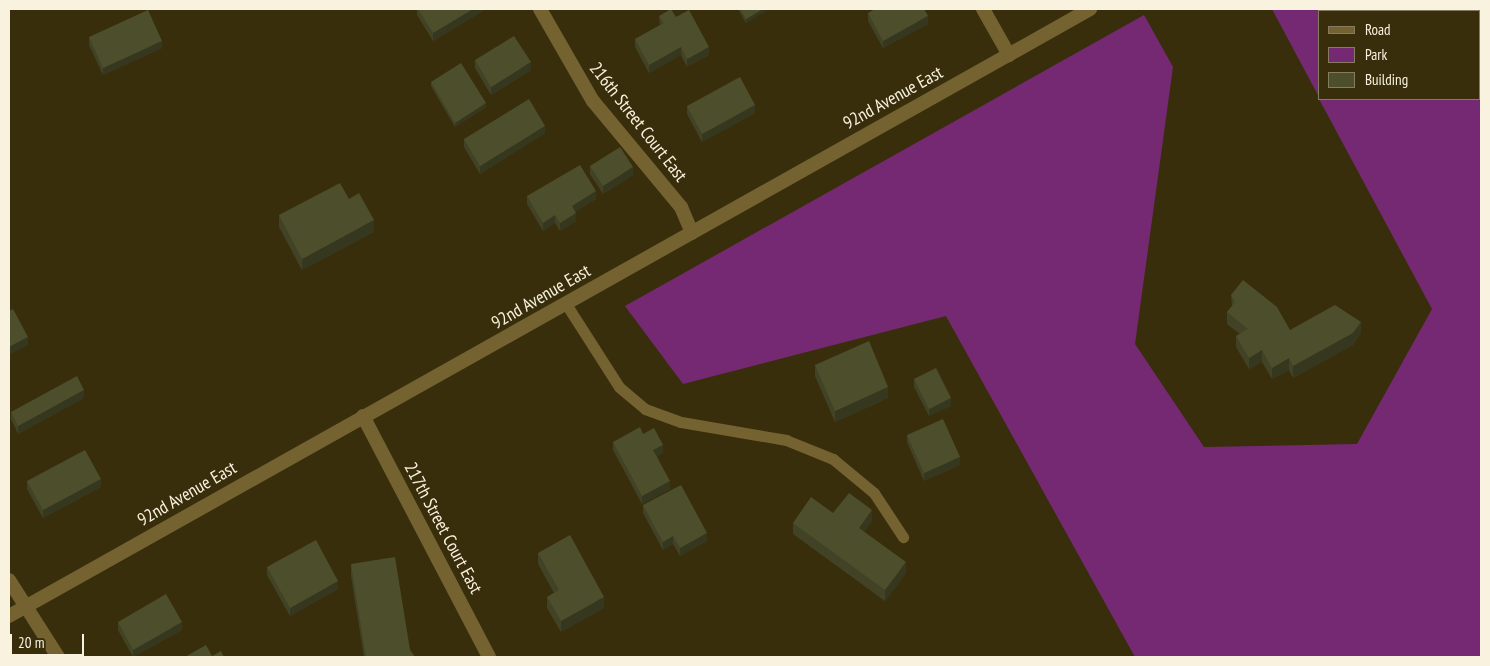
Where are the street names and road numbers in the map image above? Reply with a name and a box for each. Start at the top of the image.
street label: 216th Street Court East [585,58,691,186]
street label: 92nd Avenue East [839,62,947,134]
street label: 92nd Avenue East [488,260,594,334]
street label: 92nd Avenue East [134,457,240,531]
street label: 217th Street Court East [399,459,487,597]

